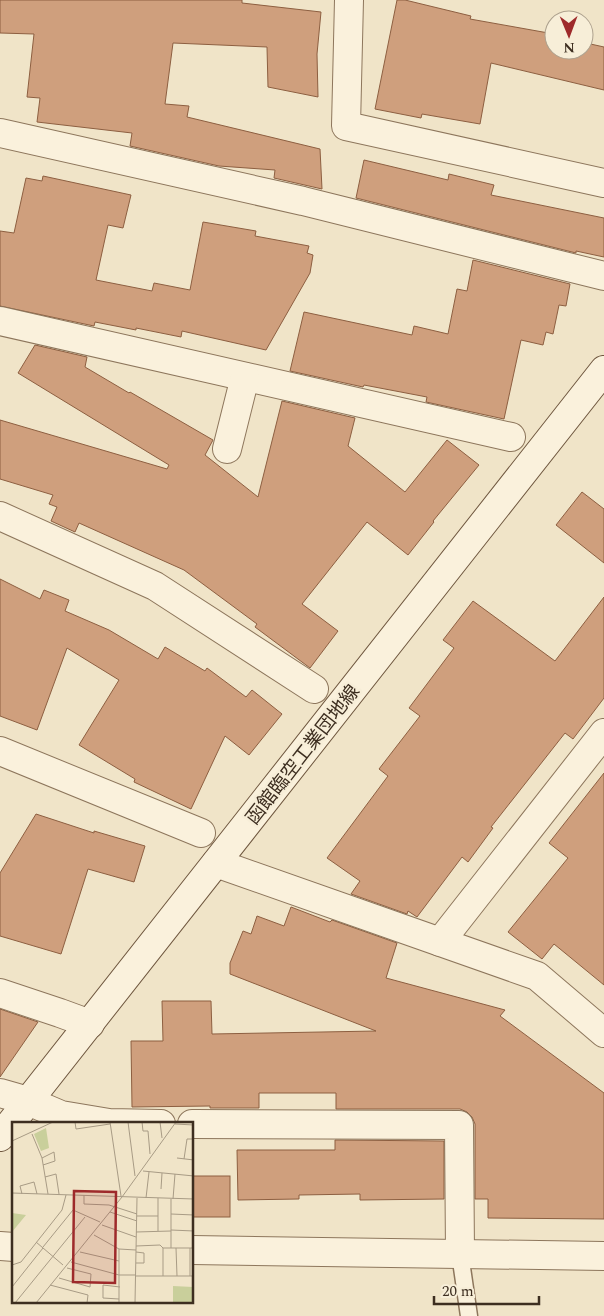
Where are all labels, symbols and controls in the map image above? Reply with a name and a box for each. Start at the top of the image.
north arrow [544,10,594,60]
text: N [563,37,575,58]
street label: 函館臨空工業団地線 [239,679,367,831]
inset map [12,1122,194,1304]
scale bar [434,1274,539,1306]
text: 20 m [442,1280,474,1303]

